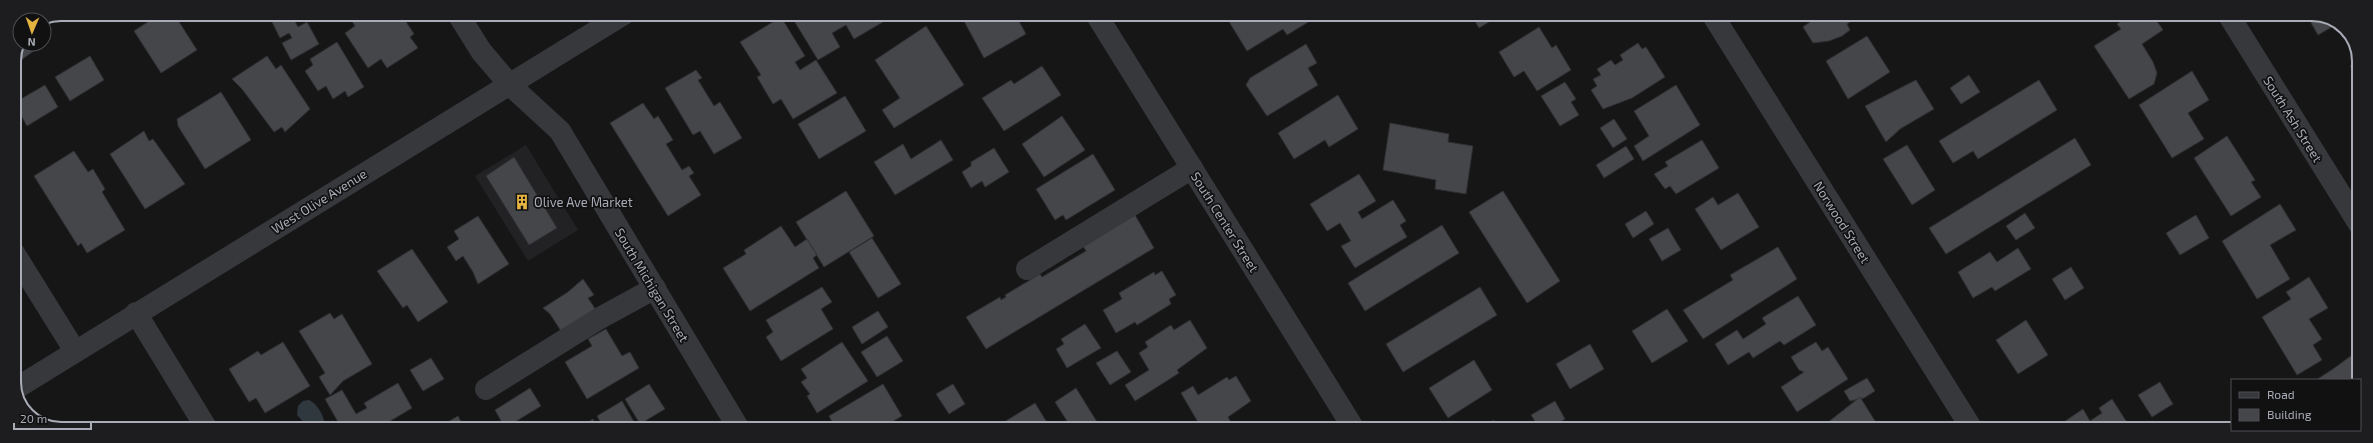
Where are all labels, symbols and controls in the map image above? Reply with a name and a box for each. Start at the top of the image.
north arrow [12,12,52,52]
text: N [27,36,36,49]
street label: South Ash Street [2260,73,2326,165]
street label: West Olive Avenue [268,165,370,237]
street label: South Center Street [1188,169,1262,275]
street label: Norwood Street [1810,178,1874,266]
building icon: Olive Ave Market [513,193,531,211]
place label: Olive Ave Market [534,194,633,210]
street label: South Michigan Street [612,225,692,345]
legend [2231,379,2361,431]
text: Road [2267,387,2295,401]
scale bar [14,405,91,431]
text: Building [2267,407,2312,421]
text: 20 m [20,411,47,425]

